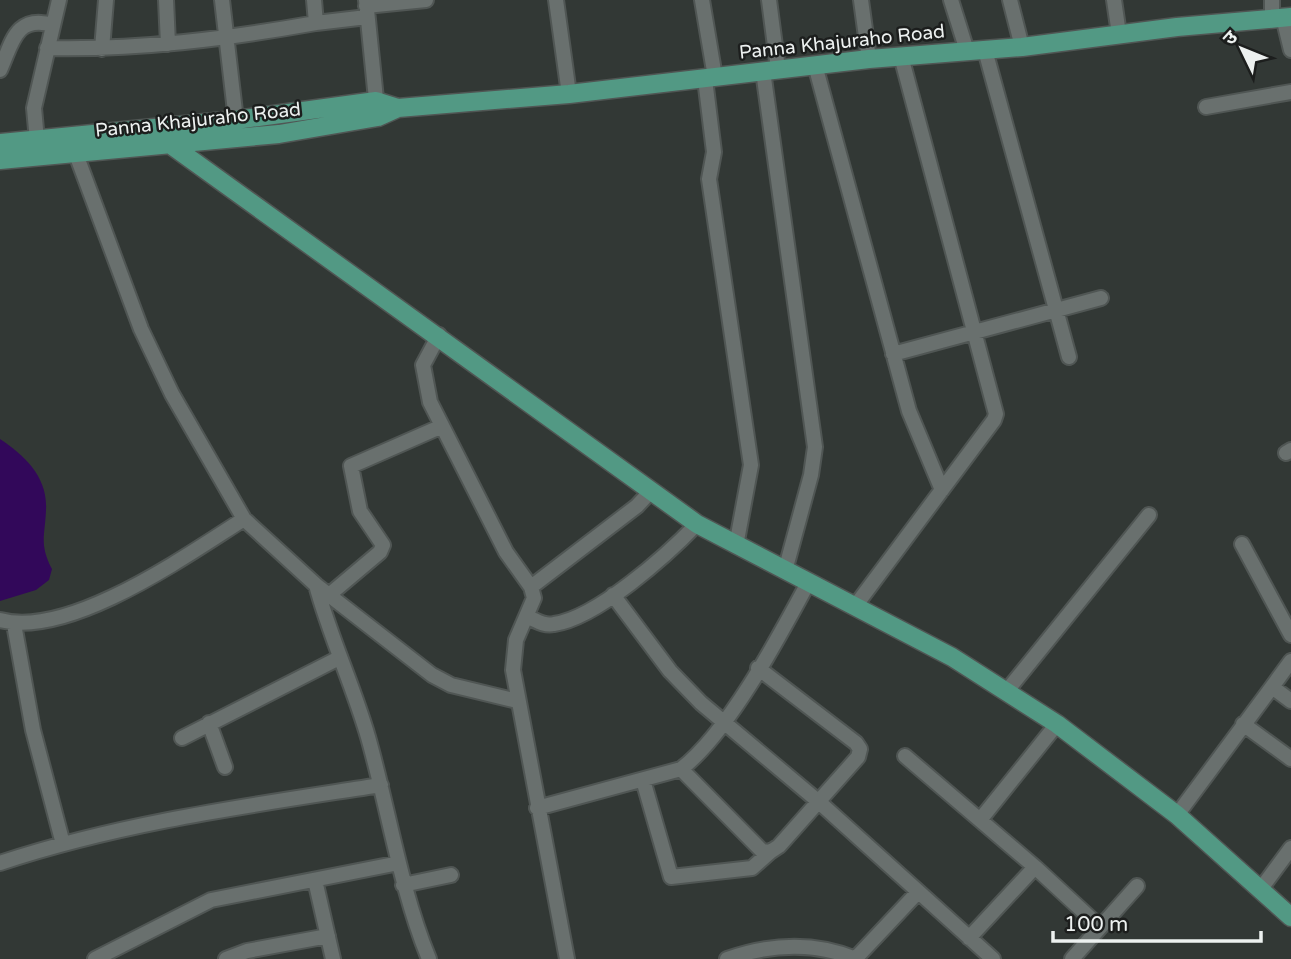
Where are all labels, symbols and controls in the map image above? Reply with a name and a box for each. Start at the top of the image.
north arrow [1207,14,1277,84]
street label: Panna Khajuraho Road [738,20,946,64]
text: उ [1218,26,1243,50]
street label: Panna Khajuraho Road [94,98,302,142]
scale bar [1053,900,1261,944]
text: 100 m [1064,912,1128,937]

